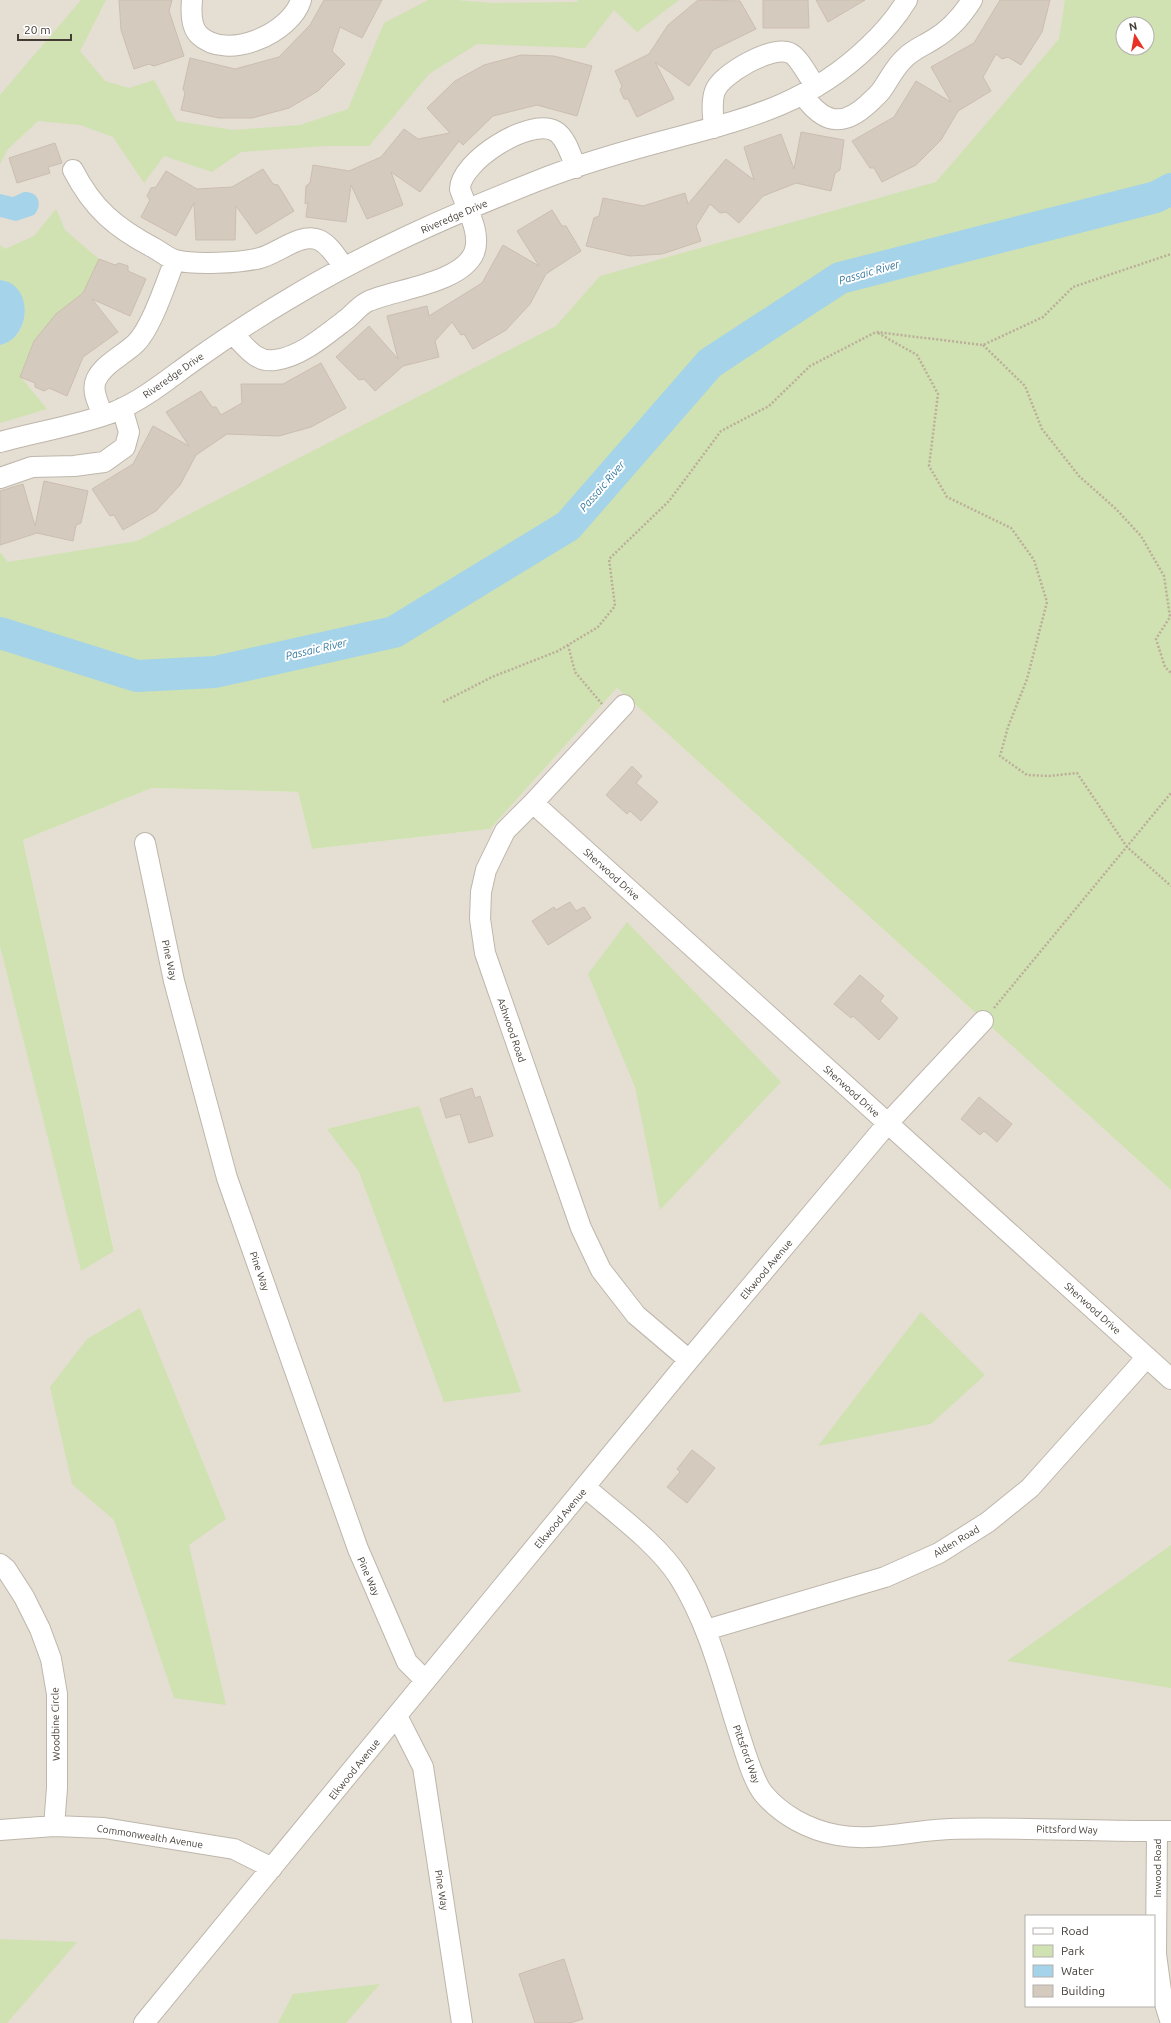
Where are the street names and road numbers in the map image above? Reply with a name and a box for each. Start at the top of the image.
street label: Riveredge Drive [419,197,489,235]
street label: Riveredge Drive [141,350,206,400]
street label: Sherwood Drive [581,846,642,902]
street label: Pine Way [160,939,179,981]
street label: Ashwood Road [495,997,528,1064]
street label: Sherwood Drive [821,1063,882,1119]
street label: Elkwood Avenue [738,1237,795,1301]
street label: Pine Way [248,1250,271,1292]
street label: Sherwood Drive [1062,1280,1123,1336]
street label: Elkwood Avenue [532,1486,589,1550]
street label: Alden Road [931,1523,981,1559]
street label: Pine Way [355,1555,382,1597]
street label: Woodbine Circle [49,1687,62,1761]
street label: Pittsford Way [731,1724,762,1785]
street label: Elkwood Avenue [327,1737,382,1802]
street label: Commonwealth Avenue [96,1823,204,1850]
street label: Pittsford Way [1036,1823,1098,1836]
street label: Inwood Road [1152,1838,1163,1897]
street label: Pine Way [433,1869,450,1911]

